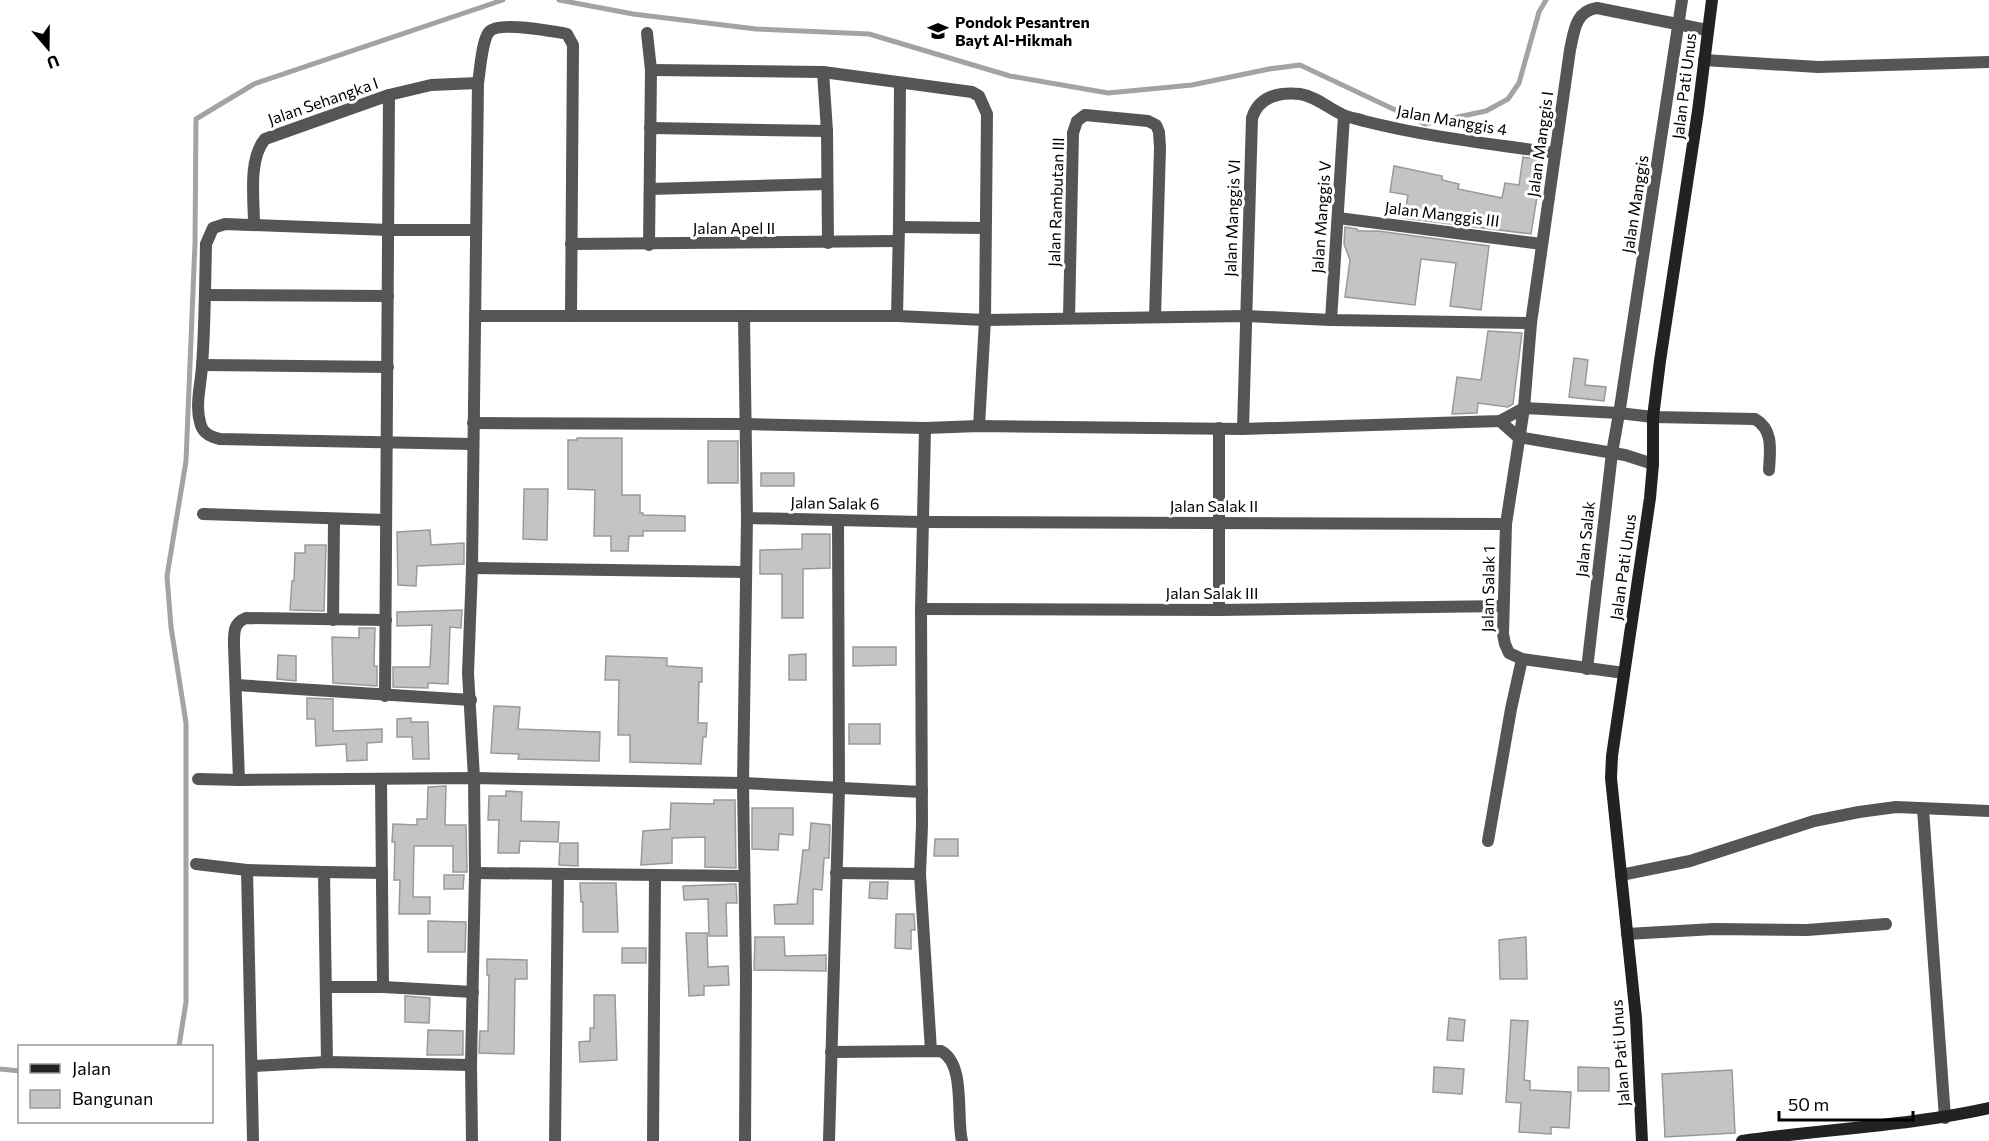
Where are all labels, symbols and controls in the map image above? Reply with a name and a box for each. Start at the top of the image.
place label: Pondok Pesantren Bayt Al-Hikmah [955,12,1090,49]
north arrow [18,18,78,78]
school or university icon: Pondok Pesantren Bayt Al-Hikmah [926,19,950,43]
street label: Jalan Pati Unus [1668,32,1699,140]
text: U [45,52,62,73]
street label: Jalan Sehangka I [265,73,381,128]
street label: Jalan Manggis I [1523,90,1556,198]
street label: Jalan Manggis 4 [1395,100,1509,139]
street label: Jalan Rambutan III [1044,137,1067,267]
street label: Jalan Manggis [1617,153,1652,254]
street label: Jalan Manggis VI [1220,159,1243,277]
street label: Jalan Manggis V [1307,160,1334,274]
street label: Jalan Manggis III [1384,197,1501,230]
street label: Jalan Apel II [693,218,775,237]
street label: Jalan Salak 6 [790,492,880,513]
street label: Jalan Salak II [1170,496,1258,515]
street label: Jalan Salak [1571,500,1598,578]
street label: Jalan Pati Unus [1606,513,1639,621]
street label: Jalan Salak 1 [1477,546,1498,632]
street label: Jalan Salak III [1165,583,1259,602]
street label: Jalan Pati Unus [1606,999,1633,1107]
legend [18,1045,213,1123]
text: Jalan [72,1057,111,1079]
scale bar [1779,1084,1912,1122]
text: Bangunan [72,1087,153,1109]
text: 50 m [1788,1093,1829,1115]

